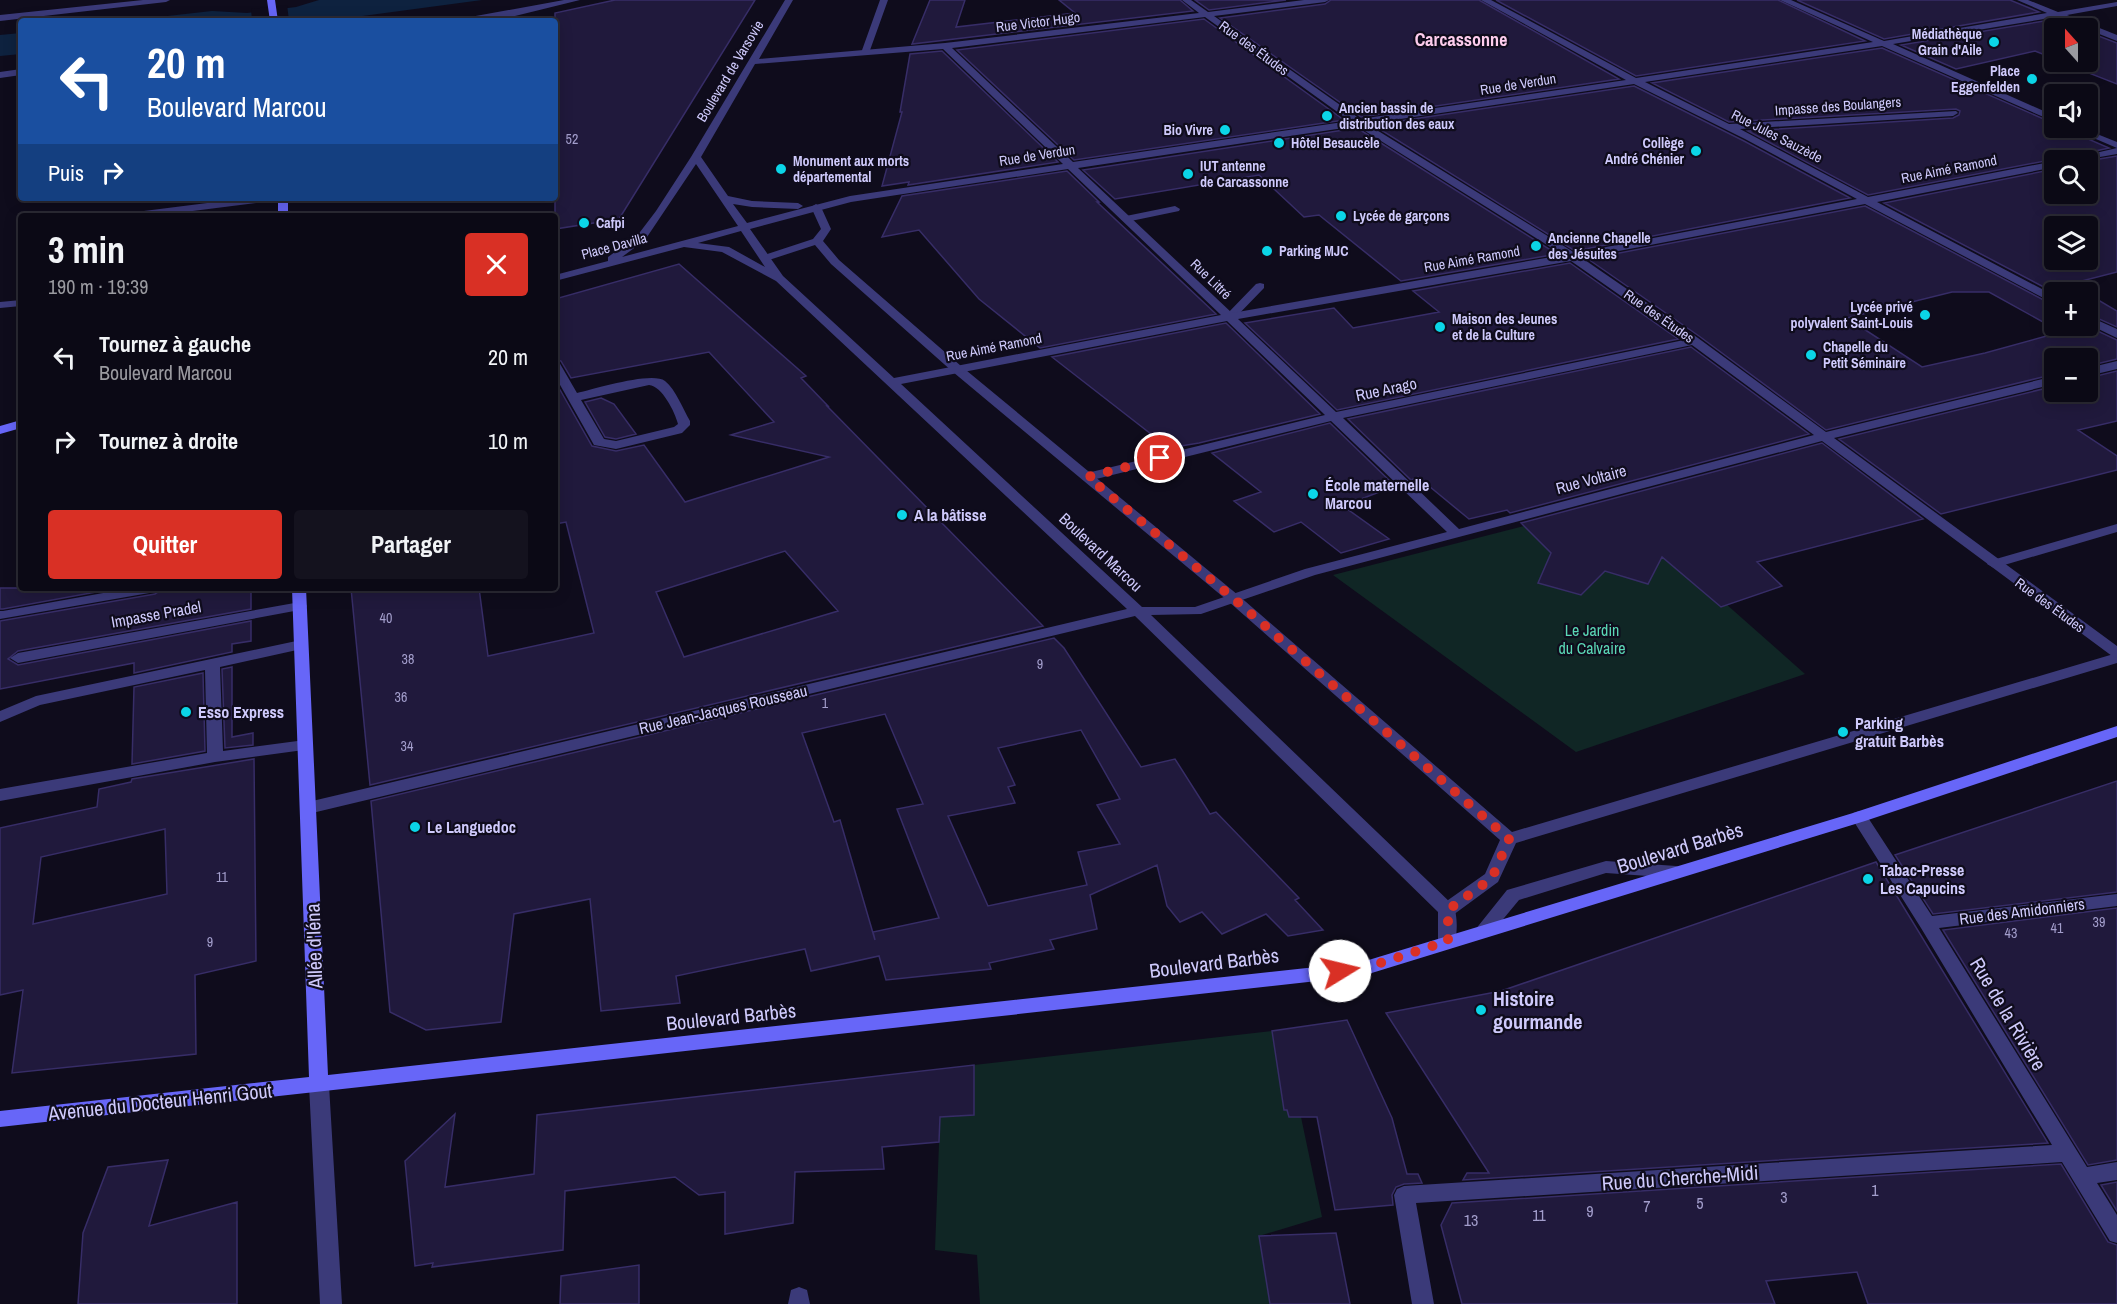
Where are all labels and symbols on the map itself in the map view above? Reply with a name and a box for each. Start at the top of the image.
street label: Rue Victor Hugo [995,8,1081,36]
street label: Boulevard de Varsovie [693,17,767,125]
street label: Rue des Études [1216,17,1293,79]
north arrow [2044,18,2098,72]
place label: Médiathèque Grain d'Aile [1912,25,1982,59]
district label: Carcassonne [1415,27,1507,52]
marker: Médiathèque Grain d'Aile [1987,35,2001,49]
place label: Place Eggenfelden [1951,62,2020,96]
street label: Rue de Verdun [1479,69,1557,99]
marker: Place Eggenfelden [2025,72,2039,86]
street label: Impasse des Boulangers [1774,93,1902,119]
place label: Ancien bassin de distribution des eaux [1339,99,1455,133]
street label: Rue Jules Sauzède [1729,105,1825,167]
marker: Ancien bassin de distribution des eaux [1320,109,1334,123]
place label: Bio Vivre [1163,121,1213,139]
marker: Bio Vivre [1218,123,1232,137]
house number: 52 [566,130,578,148]
place label: Hôtel Besaucèle [1291,134,1380,152]
place label: Collège André Chénier [1605,134,1685,168]
marker: Hôtel Besaucèle [1272,136,1286,150]
street label: Rue de Verdun [998,140,1076,170]
marker: Collège André Chénier [1689,144,1703,158]
street label: Rue Aimé Ramond [1900,151,1998,187]
place label: Monument aux morts départemental [793,152,909,186]
place label: IUT antenne de Carcassonne [1200,157,1289,191]
marker: Monument aux morts départemental [774,162,788,176]
marker: IUT antenne de Carcassonne [1181,167,1195,181]
place label: Lycée de garçons [1353,207,1450,225]
marker: Lycée de garçons [1334,209,1348,223]
place label: Cafpi [596,214,625,232]
marker: Cafpi [577,216,591,230]
street label: Place Davilla [579,228,649,263]
place label: Ancienne Chapelle des Jésuites [1548,229,1651,263]
marker: Ancienne Chapelle des Jésuites [1529,239,1543,253]
place label: Parking MJC [1279,242,1349,260]
street label: Rue Aimé Ramond [1423,242,1521,276]
marker: Parking MJC [1260,244,1274,258]
street label: Rue Littré [1187,255,1235,303]
street label: Rue des Études [1620,285,1698,347]
place label: Lycée privé polyvalent Saint-Louis [1791,298,1913,332]
marker: Lycée privé polyvalent Saint-Louis [1918,308,1932,322]
place label: Maison des Jeunes et de la Culture [1452,310,1557,344]
marker: Maison des Jeunes et de la Culture [1433,320,1447,334]
street label: Rue Aimé Ramond [945,329,1043,365]
place label: Chapelle du Petit Séminaire [1823,338,1906,372]
marker: Chapelle du Petit Séminaire [1804,348,1818,362]
street label: Rue Arago [1353,372,1419,406]
pin [1134,432,1185,483]
street label: Rue Voltaire [1553,459,1629,499]
place label: École maternelle Marcou [1325,474,1429,514]
marker: École maternelle Marcou [1306,487,1320,501]
place label: A la bâtisse [914,504,986,526]
marker: A la bâtisse [895,508,909,522]
street label: Boulevard Marcou [1055,508,1147,596]
street label: Rue des Études [2012,574,2089,636]
street label: Impasse Pradel [109,595,203,633]
house number: 40 [380,609,392,627]
park label: Le Jardin du Calvaire [1558,619,1626,659]
house number: 38 [402,650,414,668]
house number: 9 [1037,655,1043,673]
street label: Rue Jean-Jacques Rousseau [637,679,809,739]
house number: 36 [395,688,407,706]
house number: 1 [822,694,829,712]
place label: Esso Express [198,701,284,723]
marker: Esso Express [179,705,193,719]
place label: Parking gratuit Barbès [1855,712,1944,752]
marker: Parking gratuit Barbès [1836,725,1850,739]
house number: 34 [401,737,414,755]
place label: Le Languedoc [427,816,516,838]
street label: Boulevard Barbès [1614,816,1746,879]
marker: Le Languedoc [408,820,422,834]
place label: Tabac-Presse Les Capucins [1880,859,1965,899]
house number: 11 [216,868,229,886]
marker: Tabac-Presse Les Capucins [1861,872,1875,886]
street label: Rue des Amidonniers [1958,892,2086,930]
street label: Allée d'Iéna [299,903,329,990]
house number: 39 [2093,913,2105,931]
house number: 41 [2051,919,2064,937]
house number: 43 [2005,924,2017,942]
house number: 9 [207,933,213,951]
position arrow [1308,939,1372,1003]
street label: Boulevard Barbès [1148,941,1280,984]
street label: Rue de la Rivière [1964,952,2053,1075]
place label: Histoire gourmande [1493,985,1582,1035]
street label: Boulevard Barbès [665,996,797,1037]
marker: Histoire gourmande [1474,1003,1488,1017]
street label: Avenue du Docteur Henri Gout [46,1076,274,1127]
street label: Rue du Cherche-Midi [1601,1159,1759,1196]
house number: 1 [1871,1179,1879,1201]
house number: 3 [1780,1186,1788,1208]
house number: 5 [1696,1192,1704,1214]
house number: 7 [1643,1195,1651,1217]
house number: 9 [1586,1200,1594,1222]
house number: 11 [1532,1204,1547,1226]
house number: 13 [1464,1209,1478,1231]

